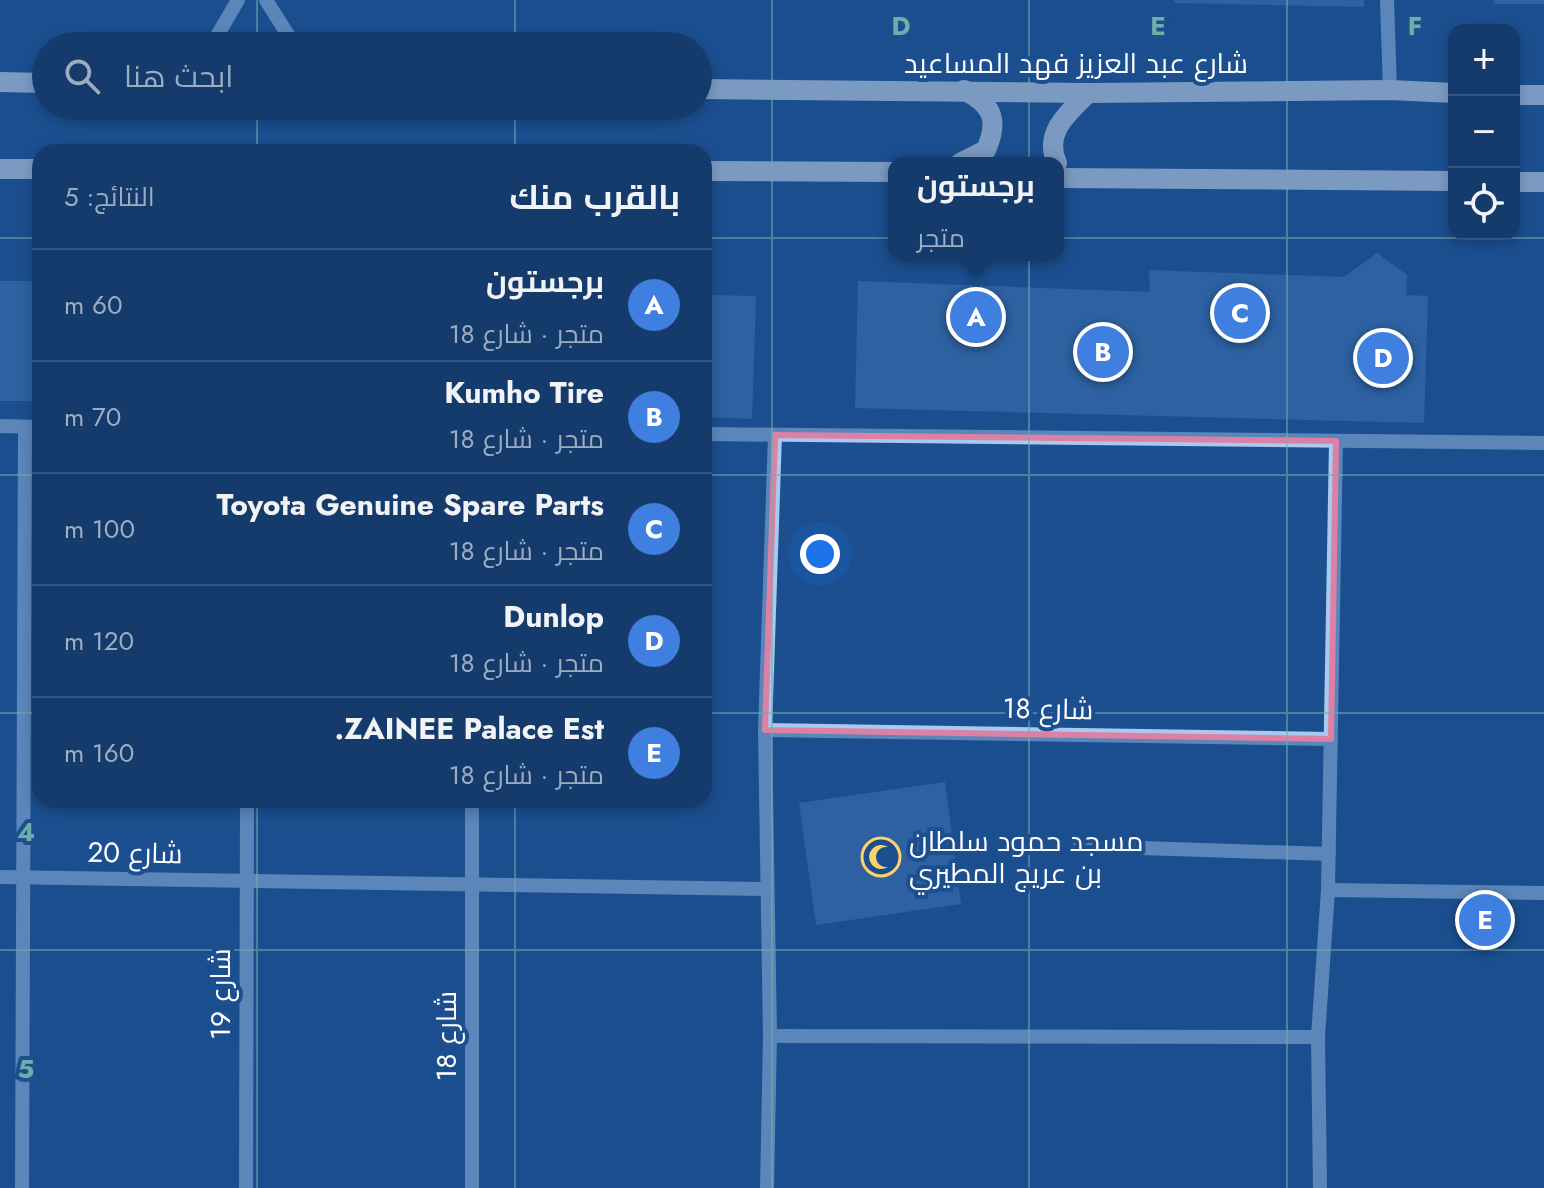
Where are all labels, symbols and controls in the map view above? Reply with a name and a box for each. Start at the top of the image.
text: D [891,7,911,45]
text: E [1150,7,1166,45]
text: F [1408,7,1422,45]
map controls [1448,24,1520,240]
button: + [1448,24,1520,96]
search box [32,32,712,120]
street label: شارع عبد العزيز فهد المساعيد [904,43,1248,84]
icon: search [60,54,104,98]
text: ابحث هنا [124,55,233,98]
button: − [1448,96,1520,168]
popup [888,157,1064,261]
text: برجستون [917,164,1035,207]
button: locate [1448,168,1520,240]
text: بالقرب منك [509,173,680,222]
text: النتائج: 5 [64,178,155,216]
text: متجر [917,219,965,257]
text: برجستون [486,260,604,303]
pin: C [1214,283,1266,343]
text: 60 m [64,286,123,324]
text: A [644,286,664,324]
pin: A [950,287,1002,347]
text: متجر · شارع 18 [449,315,604,353]
pin: B [1077,322,1129,382]
pin: D [1357,328,1409,388]
text: Kumho Tire [444,371,604,414]
text: 70 m [64,398,121,436]
text: B [645,398,663,436]
text: متجر · شارع 18 [449,420,604,458]
text: Toyota Genuine Spare Parts [216,483,604,526]
text: 100 m [64,510,135,548]
text: C [645,510,663,548]
text: متجر · شارع 18 [449,532,604,570]
your location [800,534,840,574]
text: Dunlop [503,595,604,638]
text: 120 m [64,622,134,660]
text: D [644,622,664,660]
text: متجر · شارع 18 [449,644,604,682]
street label: شارع 18 [1002,688,1094,730]
text: ZAINEE Palace Est. [335,707,604,750]
text: 160 m [64,734,134,772]
text: E [646,734,662,772]
text: متجر · شارع 18 [449,756,604,794]
text: 4 [17,813,35,851]
place label: مسجد حمود سلطان بن عريج المطيري [909,821,1144,895]
street label: شارع 20 [87,832,183,874]
mosque icon: مسجد حمود سلطان بن عريج المطيري [860,836,902,878]
pin: E [1459,890,1511,950]
street label: شارع 19 [200,948,241,1040]
street label: شارع 18 [426,991,467,1081]
text: 5 [18,1050,34,1088]

